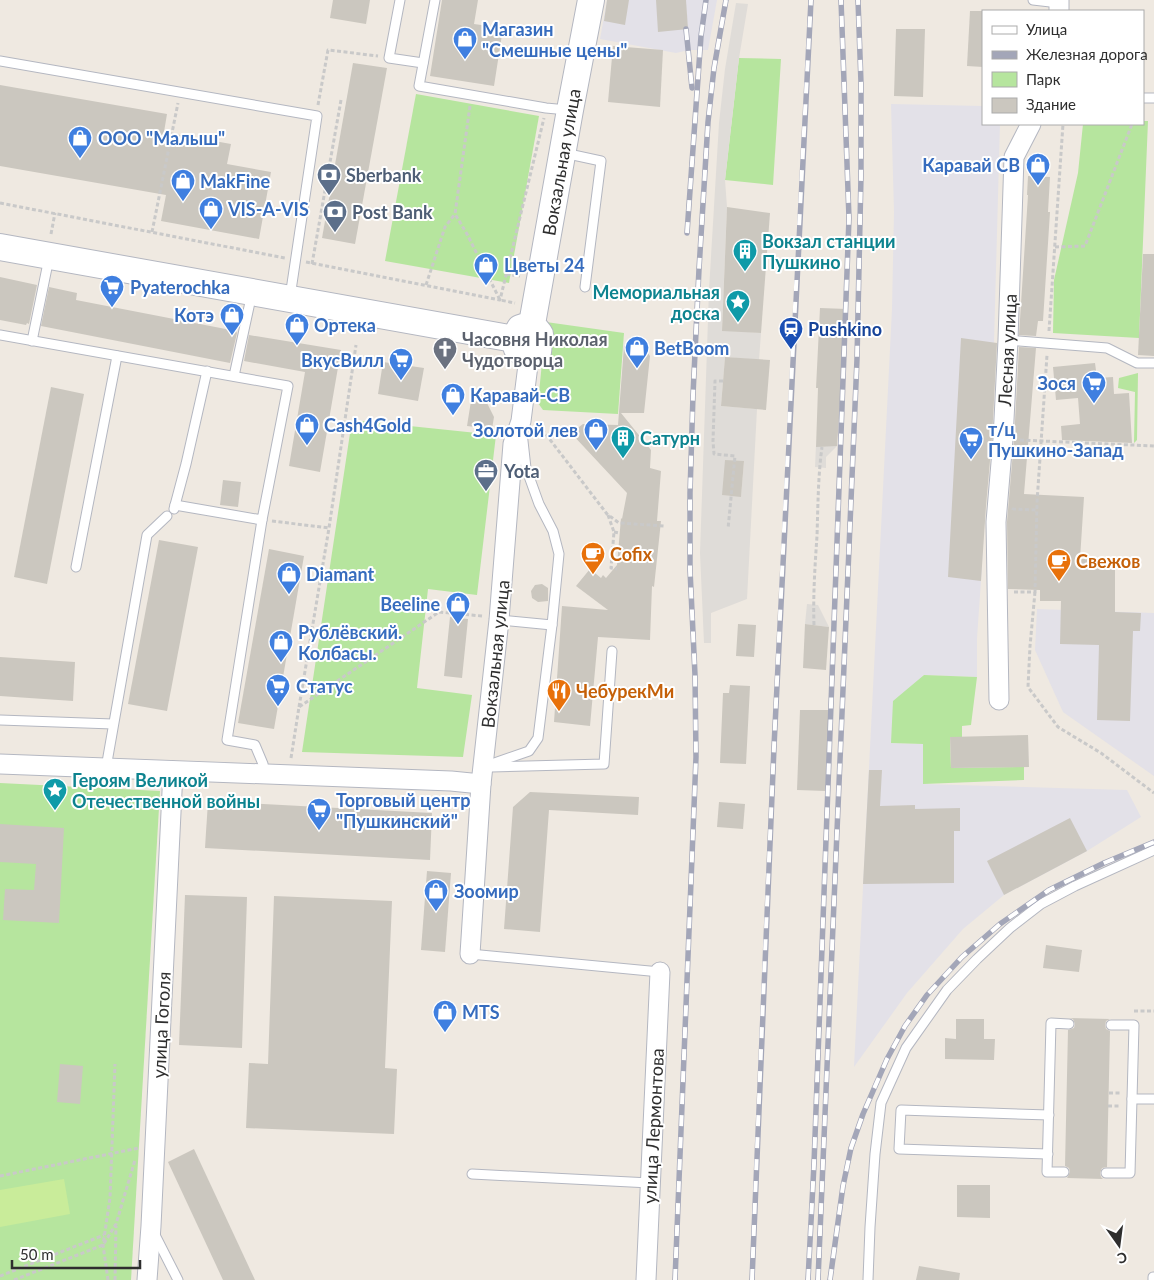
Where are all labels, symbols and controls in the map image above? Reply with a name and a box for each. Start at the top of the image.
legend [982,10,1144,125]
place label: Магазин "Смешные цены" [482,18,627,61]
text: Улица [1026,20,1067,38]
shop icon: Магазин "Смешные цены" [452,26,478,60]
text: Железная дорога [1026,45,1148,63]
text: Парк [1026,70,1061,88]
street label: Вокзальная улица [537,87,585,237]
text: Здание [1026,95,1076,113]
shop icon: ООО "Малыш" [67,125,93,159]
place label: ООО "Малыш" [98,127,225,149]
shop icon: Каравай СВ [1025,152,1051,186]
place label: Каравай СВ [922,154,1020,176]
bank icon: Sberbank [316,162,342,196]
place label: Sberbank [346,164,422,186]
shop icon: MakFine [170,168,196,202]
place label: MakFine [200,170,270,192]
shop icon: VIS-A-VIS [198,196,224,230]
place label: VIS-A-VIS [227,198,309,220]
bank icon: Post Bank [322,199,348,233]
place label: Post Bank [352,201,433,223]
place label: Вокзал станции Пушкино [762,230,896,273]
building icon: Вокзал станции Пушкино [732,238,758,272]
shop icon: Цветы 24 [473,252,499,286]
place label: Цветы 24 [504,254,585,276]
supermarket icon: Pyaterochka [99,274,125,308]
place label: Pyaterochka [130,276,230,298]
place label: Мемориальная доска [593,281,720,324]
place icon: Мемориальная доска [725,289,751,323]
street label: Лесная улица [993,293,1021,408]
shop icon: Котэ [219,302,245,336]
place label: Котэ [174,304,214,326]
shop icon: Ортека [284,312,310,346]
place label: Ортека [314,314,376,336]
station icon: Pushkino [778,316,804,350]
place label: Pushkino [808,318,882,340]
place label: Часовня Николая Чудотворца [462,328,608,371]
shop icon: BetBoom [624,335,650,369]
church icon: Часовня Николая Чудотворца [432,336,458,370]
place label: BetBoom [654,337,729,359]
supermarket icon: ВкусВилл [388,347,414,381]
place label: ВкусВилл [301,349,384,371]
supermarket icon: Зося [1081,370,1107,404]
place label: Зося [1038,372,1076,394]
shop icon: Каравай-СВ [440,382,466,416]
place label: Каравай-СВ [470,384,570,406]
shop icon: Cash4Gold [294,412,320,446]
place label: Cash4Gold [324,414,412,436]
shop icon: Золотой лев [583,417,609,451]
place label: т/ц Пушкино-Запад [988,418,1124,461]
place label: Золотой лев [473,419,578,441]
building icon: Сатурн [610,425,636,459]
supermarket icon: т/ц Пушкино-Запад [958,426,984,460]
place label: Сатурн [640,427,700,449]
office icon: Yota [473,458,499,492]
place label: Yota [503,460,540,482]
cafe icon: Cofix [580,541,606,575]
place label: Cofix [610,543,653,565]
cafe icon: Свежов [1046,548,1072,582]
place label: Свежов [1076,550,1140,572]
shop icon: Diamant [276,561,302,595]
place label: Diamant [306,563,374,585]
street label: Вокзальная улица [476,579,514,729]
shop icon: Beeline [445,591,471,625]
place label: Beeline [380,593,440,615]
place label: Рублёвский. Колбасы. [298,621,402,664]
shop icon: Рублёвский. Колбасы. [268,629,294,663]
supermarket icon: Статус [265,673,291,707]
place label: Статус [296,675,353,697]
restaurant icon: ЧебурекМи [546,678,572,712]
place label: ЧебурекМи [576,680,674,702]
place label: Героям Великой Отечественной войны [72,769,260,812]
place icon: Героям Великой Отечественной войны [42,777,68,811]
place label: Торговый центр "Пушкинский" [336,789,470,832]
supermarket icon: Торговый центр "Пушкинский" [306,797,332,831]
shop icon: Зоомир [423,878,449,912]
place label: Зоомир [454,880,519,902]
street label: улица Гоголя [147,971,175,1079]
shop icon: MTS [432,999,458,1033]
place label: MTS [462,1001,500,1023]
street label: улица Лермонтова [638,1048,668,1204]
north arrow [1094,1220,1144,1270]
scale bar [12,1238,140,1270]
text: 50 m [20,1245,54,1263]
text: С [1115,1249,1129,1268]

